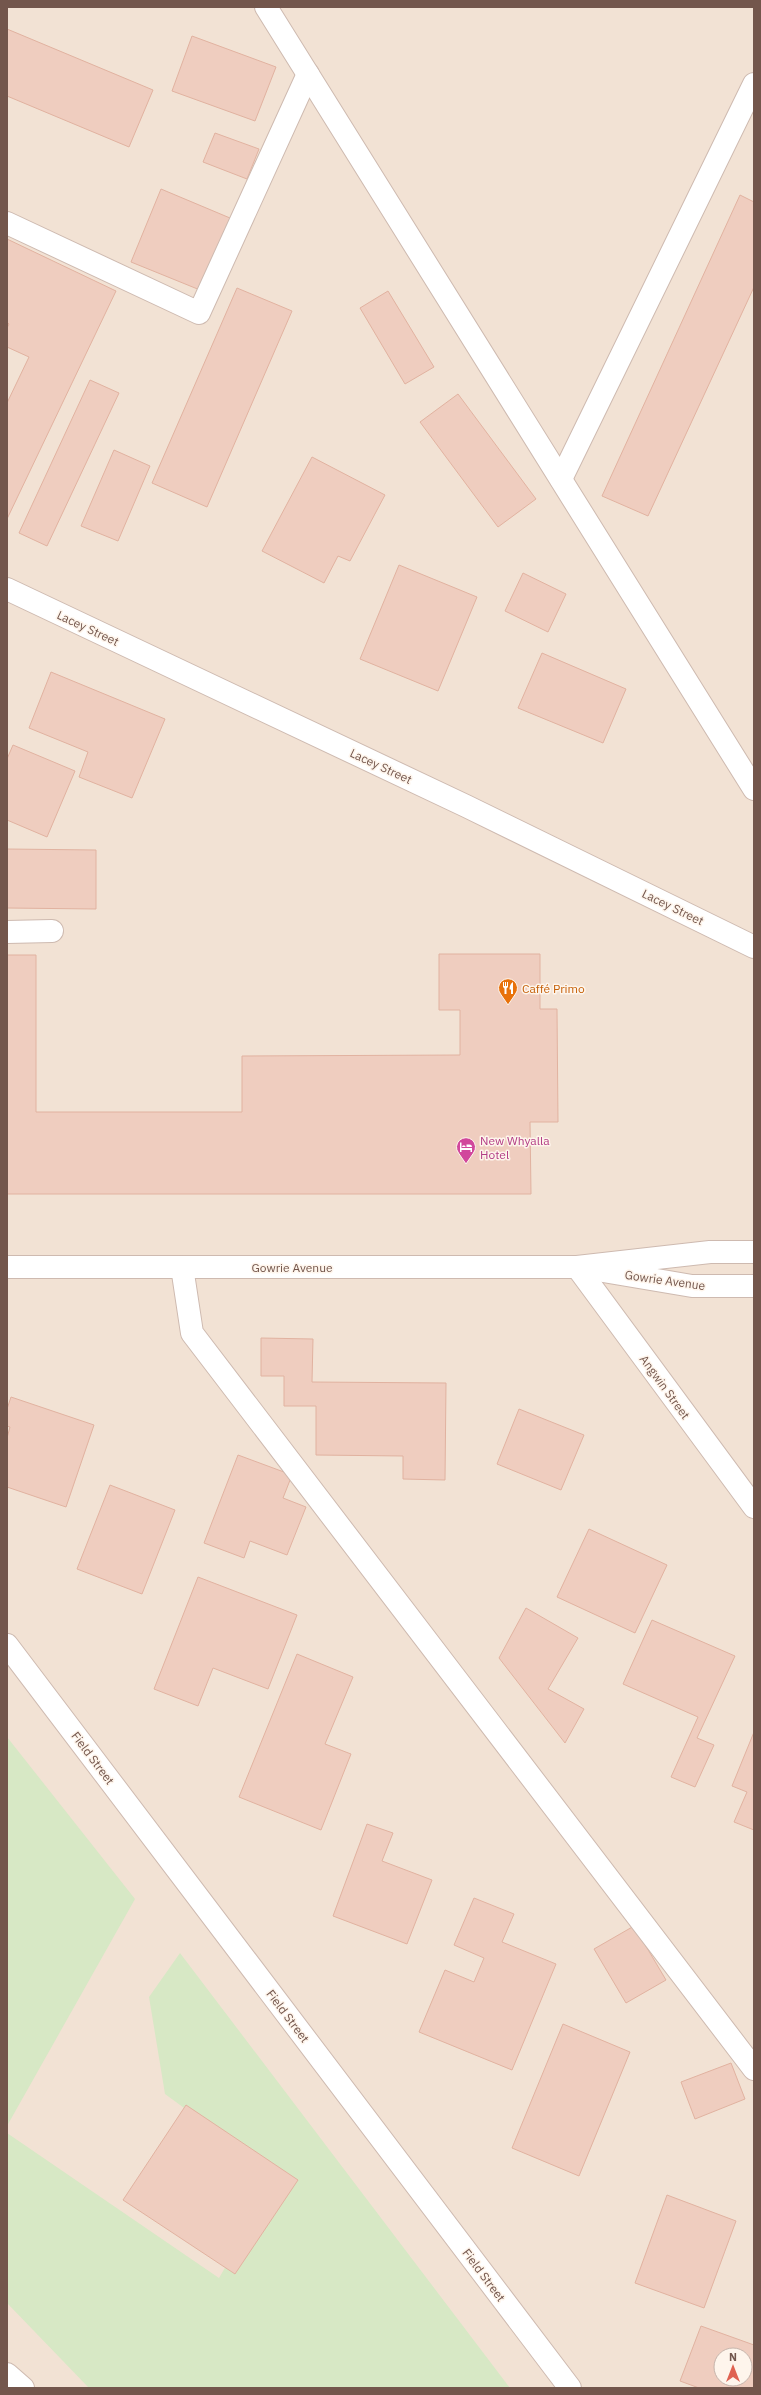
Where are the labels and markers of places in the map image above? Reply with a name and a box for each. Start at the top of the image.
restaurant icon: Caffé Primo [497,977,519,1005]
place label: Caffé Primo [522,981,585,996]
place label: New Whyalla Hotel [480,1133,550,1162]
hotel icon: New Whyalla Hotel [455,1136,477,1164]

